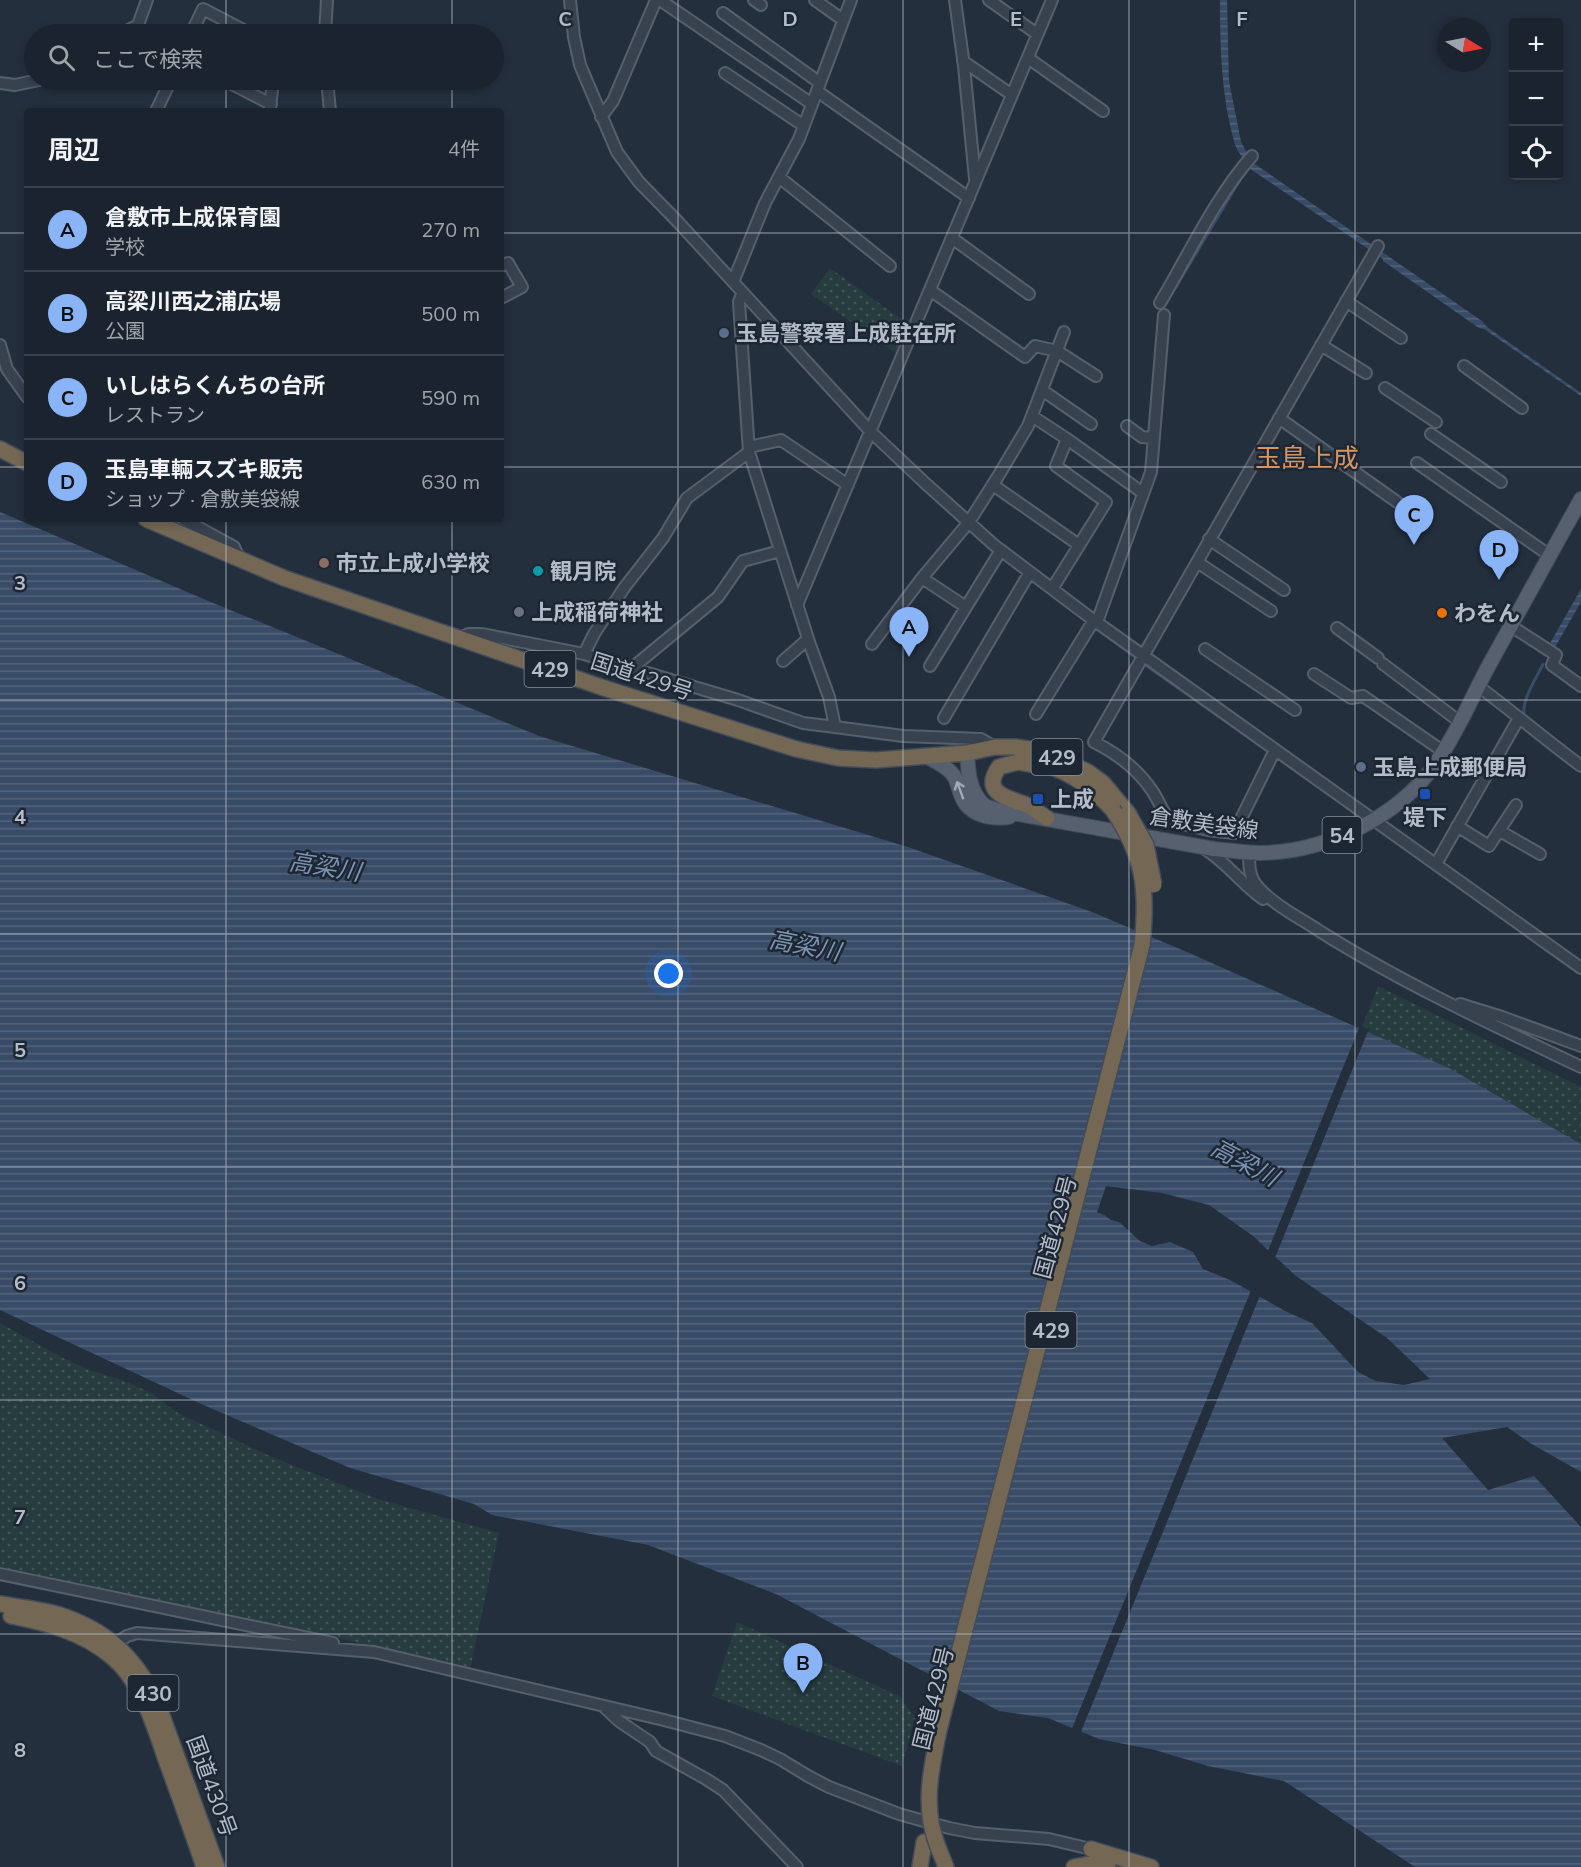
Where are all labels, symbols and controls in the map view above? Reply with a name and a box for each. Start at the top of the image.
text: C [558,6,572,31]
text: D [782,6,798,31]
text: E [1010,6,1022,31]
text: F [1236,6,1248,31]
north arrow [1437,18,1491,72]
map controls [1509,18,1563,180]
button: + [1509,18,1563,72]
search box [24,24,504,90]
icon: search [45,41,78,74]
text: ここで検索 [93,45,203,73]
button: − [1509,72,1563,126]
button: locate [1509,126,1563,180]
text: 周辺 [48,133,100,166]
text: 4件 [448,136,480,161]
text: 倉敷市上成保育園 [105,203,281,231]
text: A [60,217,75,242]
text: 270 m [421,217,480,242]
text: 学校 [105,234,145,259]
text: 高梁川西之浦広場 [105,287,281,315]
text: B [61,301,74,326]
text: 500 m [421,301,480,326]
text: 公園 [105,318,145,343]
place label: 玉島警察署上成駐在所 [736,319,956,347]
marker: 玉島警察署上成駐在所 [717,326,731,340]
text: いしはらくんちの台所 [105,371,325,399]
text: C [61,385,74,410]
text: 590 m [421,385,480,410]
text: レストラン [105,402,205,427]
district label: 玉島上成 [1255,441,1359,474]
text: 玉島車輛スズキ販売 [105,455,303,483]
text: D [60,469,75,494]
text: 630 m [421,469,480,494]
text: ショップ · 倉敷美袋線 [105,486,300,511]
pin: C [1394,496,1434,545]
pin: D [1480,530,1518,580]
place label: 市立上成小学校 [336,549,490,577]
marker: 市立上成小学校 [317,556,331,570]
place label: 観月院 [550,557,616,585]
marker: 観月院 [531,564,545,578]
text: 3 [14,570,26,595]
place label: 上成稲荷神社 [531,598,663,626]
place label: わをん [1454,599,1520,627]
marker: 上成稲荷神社 [512,605,526,619]
marker: わをん [1435,606,1449,620]
pin: A [890,608,928,657]
street label: 国道429号 [587,646,697,706]
road number: 429 [524,651,576,687]
road number: 429 [1032,739,1082,775]
place label: 玉島上成郵便局 [1373,753,1527,781]
marker: 玉島上成郵便局 [1354,760,1368,774]
one-way arrow [954,781,965,800]
place label: 上成 [1050,785,1094,813]
marker: 堤下 [1418,787,1432,801]
marker: 上成 [1031,792,1045,806]
street label: 倉敷美袋線 [1148,801,1260,845]
place label: 堤下 [1403,803,1447,831]
text: 4 [14,804,26,829]
road number: 54 [1322,817,1362,853]
water label: 高梁川 [287,846,366,887]
water label: 高梁川 [767,923,846,967]
your location [654,959,683,988]
text: 5 [14,1037,26,1062]
water label: 高梁川 [1206,1132,1286,1194]
street label: 国道429号 [1028,1172,1082,1282]
text: 6 [14,1270,26,1295]
road number: 429 [1026,1312,1076,1348]
text: 7 [14,1504,26,1529]
street label: 国道429号 [907,1643,959,1753]
pin: B [784,1644,822,1693]
road number: 430 [128,1675,178,1711]
street label: 国道430号 [181,1732,243,1840]
text: 8 [14,1737,26,1762]

